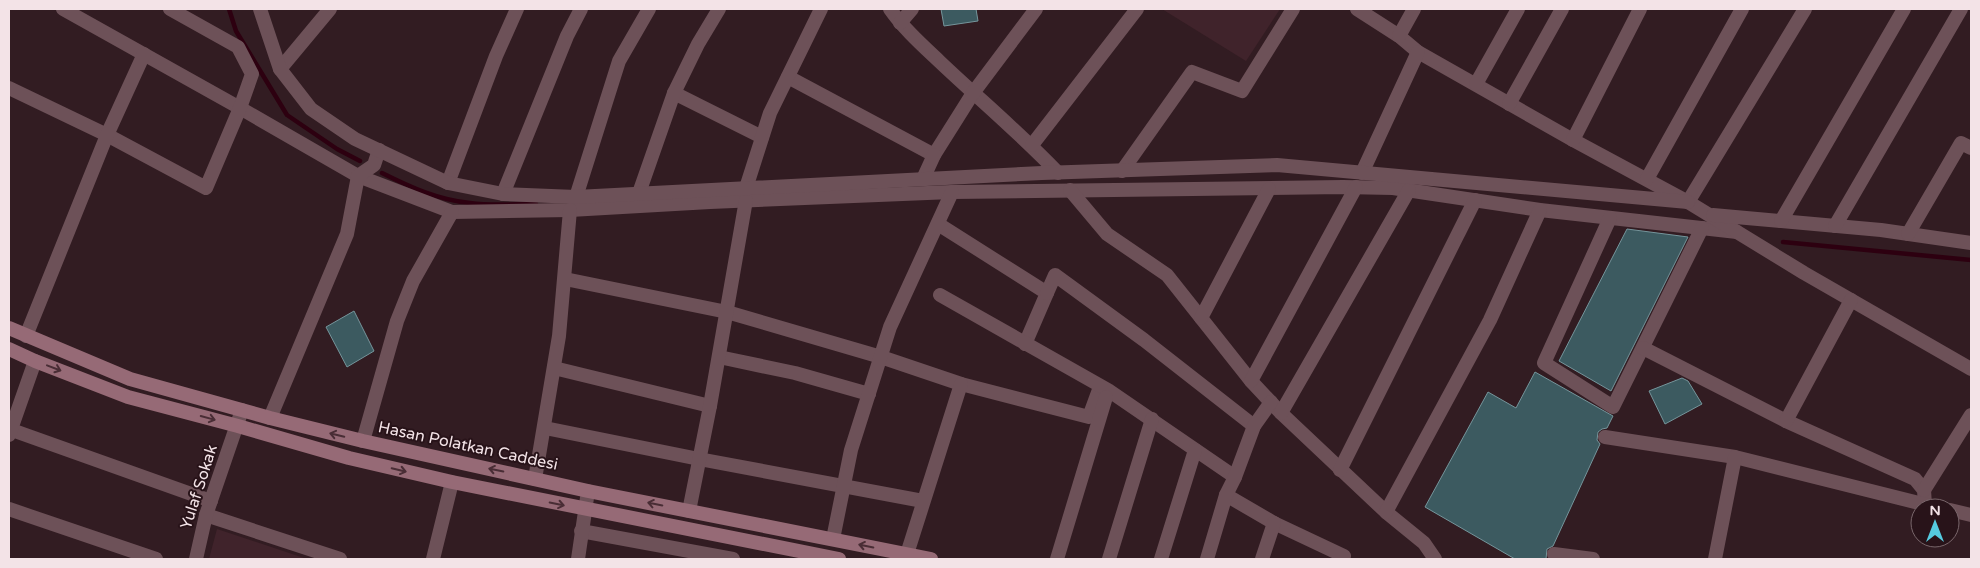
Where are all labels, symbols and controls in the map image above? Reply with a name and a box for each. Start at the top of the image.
one-way arrow [46,365,61,374]
one-way arrow [200,414,216,423]
street label: Hasan Polatkan Caddesi [376,417,560,475]
one-way arrow [330,430,346,439]
street label: Yulaf Sokak [176,442,222,532]
one-way arrow [489,465,505,474]
one-way arrow [390,466,406,475]
north arrow [1910,498,1960,548]
one-way arrow [549,499,565,509]
one-way arrow [647,499,663,508]
text: N [1929,502,1941,519]
one-way arrow [858,541,874,550]

